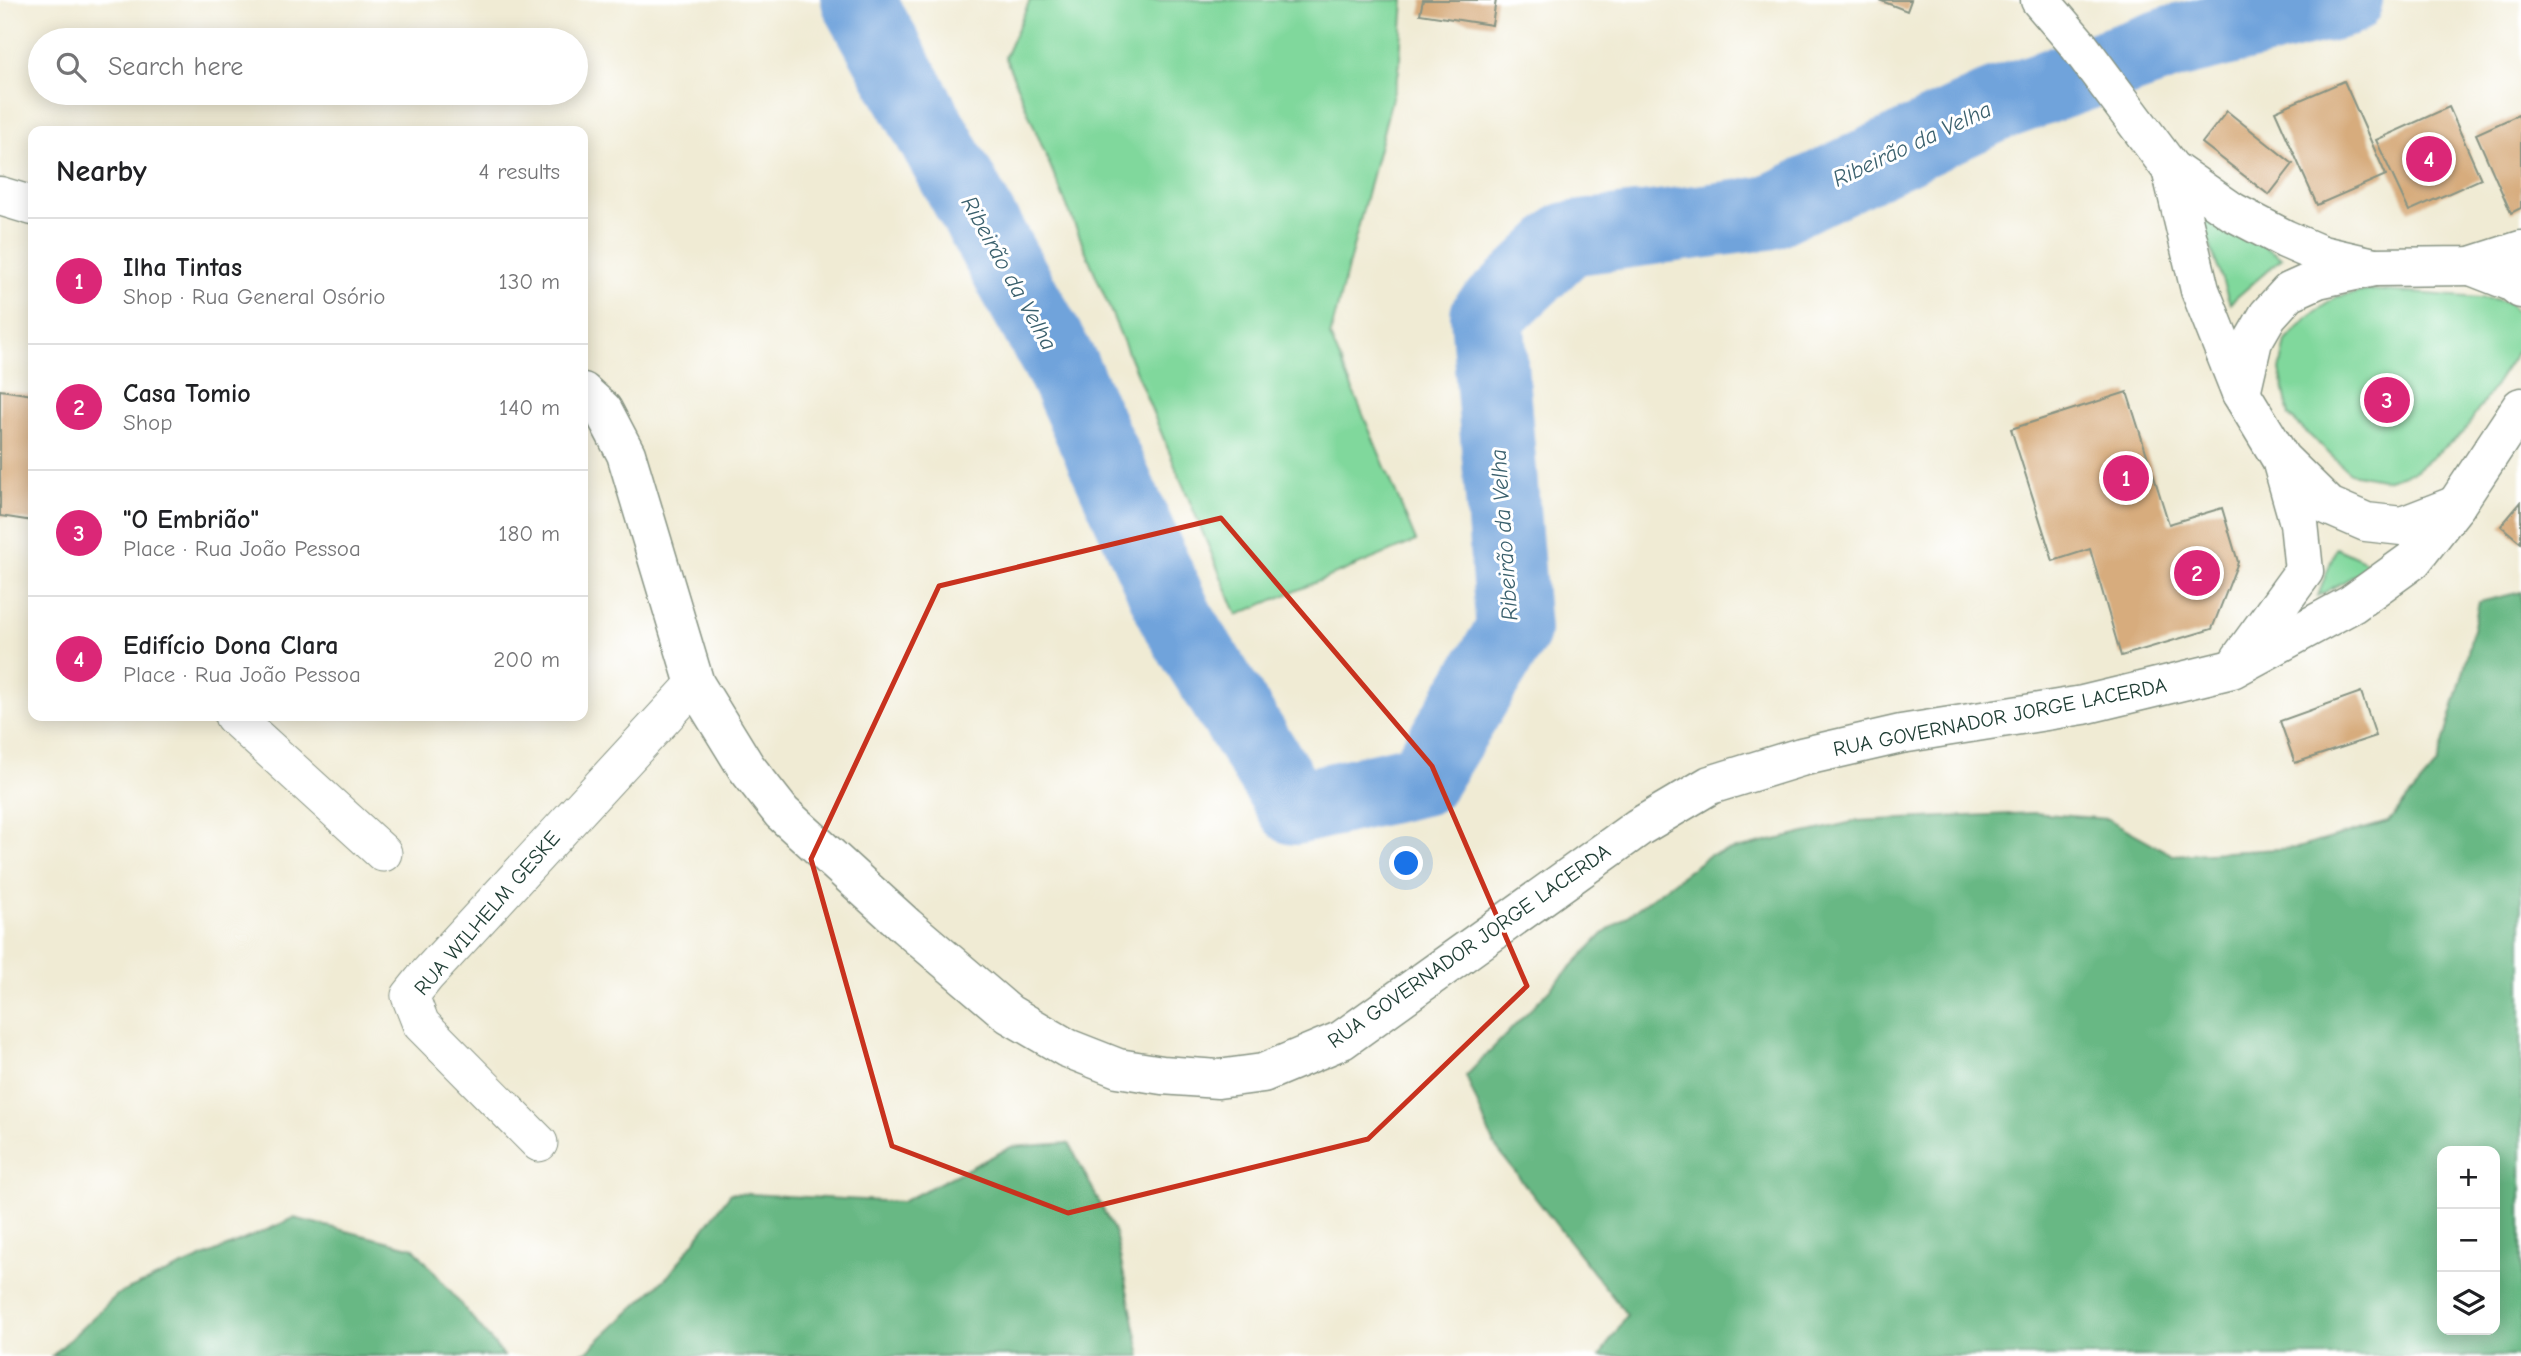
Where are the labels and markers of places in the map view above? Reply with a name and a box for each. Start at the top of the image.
pin: 4 [2406,133,2452,185]
pin: 3 [2364,374,2410,426]
pin: 1 [2103,452,2149,504]
pin: 2 [2174,547,2220,599]

